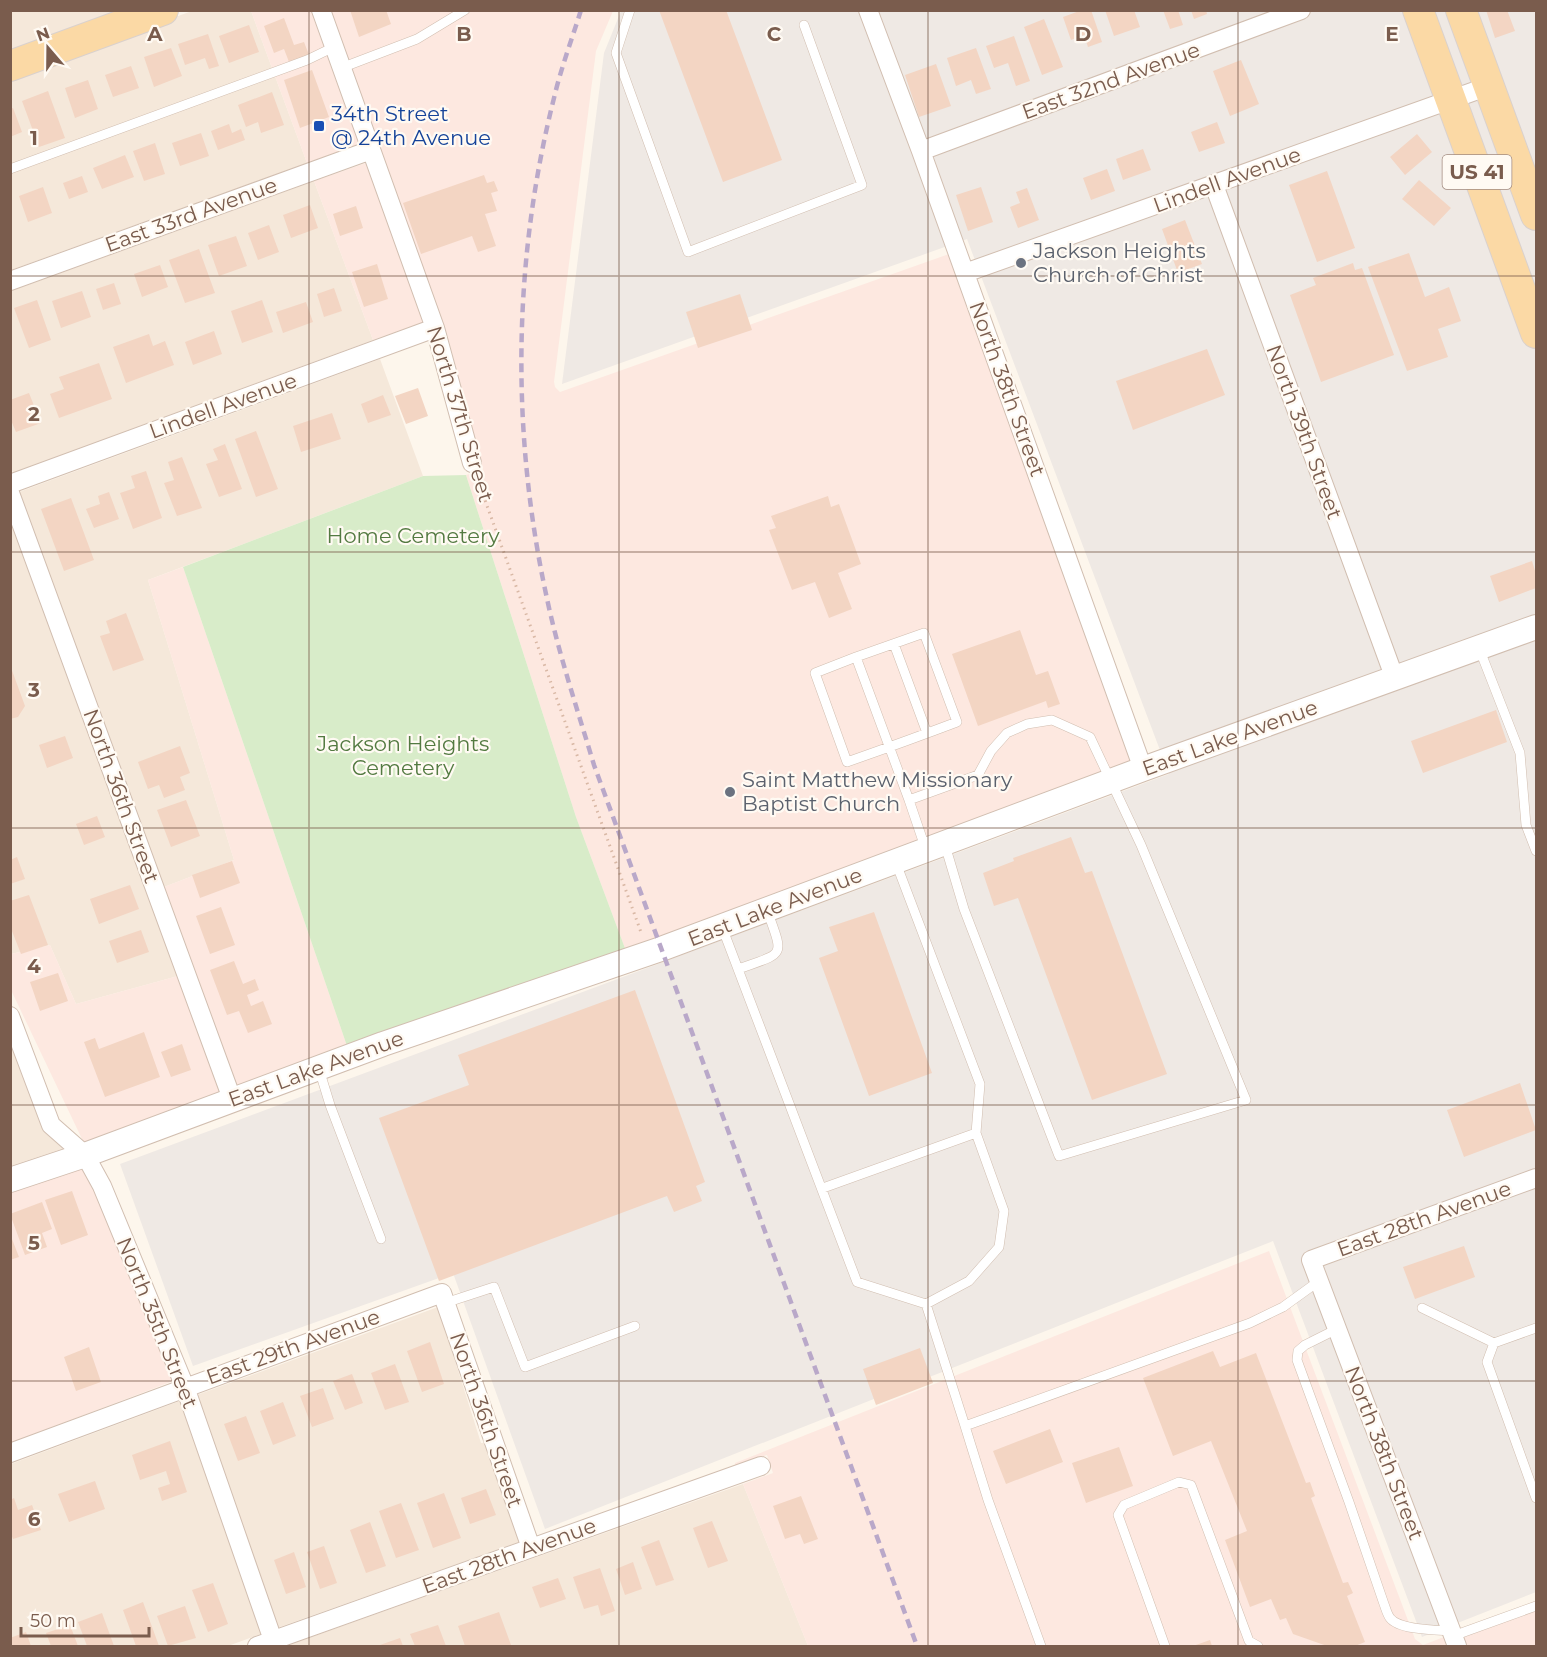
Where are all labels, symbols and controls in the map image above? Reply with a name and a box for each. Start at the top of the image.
north arrow [18,18,78,78]
text: A [146,22,163,46]
text: B [456,22,472,46]
text: C [767,22,782,46]
text: D [1075,22,1091,46]
text: E [1385,22,1399,46]
text: N [34,23,52,46]
street label: East 32nd Avenue [1019,37,1203,124]
place label: 34th Street @ 24th Avenue [331,101,491,150]
marker: 34th Street @ 24th Avenue [312,119,326,133]
text: 1 [30,126,38,150]
street label: Lindell Avenue [1150,141,1304,218]
road number: US 41 [1442,155,1512,189]
street label: East 33rd Avenue [101,172,280,257]
place label: Jackson Heights Church of Christ [1032,238,1206,287]
marker: Jackson Heights Church of Christ [1014,256,1028,270]
street label: North 38th Street [964,298,1051,480]
street label: North 37th Street [422,323,499,505]
street label: North 39th Street [1261,341,1348,522]
street label: Lindell Avenue [146,367,300,444]
text: 2 [28,402,40,426]
park label: Home Cemetery [326,523,500,548]
text: 3 [27,678,40,702]
street label: East Lake Avenue [1139,694,1321,781]
street label: North 36th Street [78,705,165,886]
park label: Jackson Heights Cemetery [316,731,489,780]
place label: Saint Matthew Missionary Baptist Church [742,767,1013,816]
marker: Saint Matthew Missionary Baptist Church [723,785,737,799]
street label: East Lake Avenue [684,862,866,951]
text: 4 [27,954,41,978]
street label: East Lake Avenue [225,1025,407,1112]
street label: East 28th Avenue [1333,1175,1514,1262]
text: 5 [28,1231,40,1255]
street label: North 35th Street [112,1234,203,1412]
street label: East 29th Avenue [203,1303,383,1390]
street label: North 36th Street [445,1329,528,1511]
street label: North 38th Street [1340,1362,1429,1543]
text: 6 [28,1507,41,1531]
street label: East 28th Avenue [418,1512,599,1599]
scale bar [21,1600,148,1638]
text: 50 m [30,1610,76,1632]

